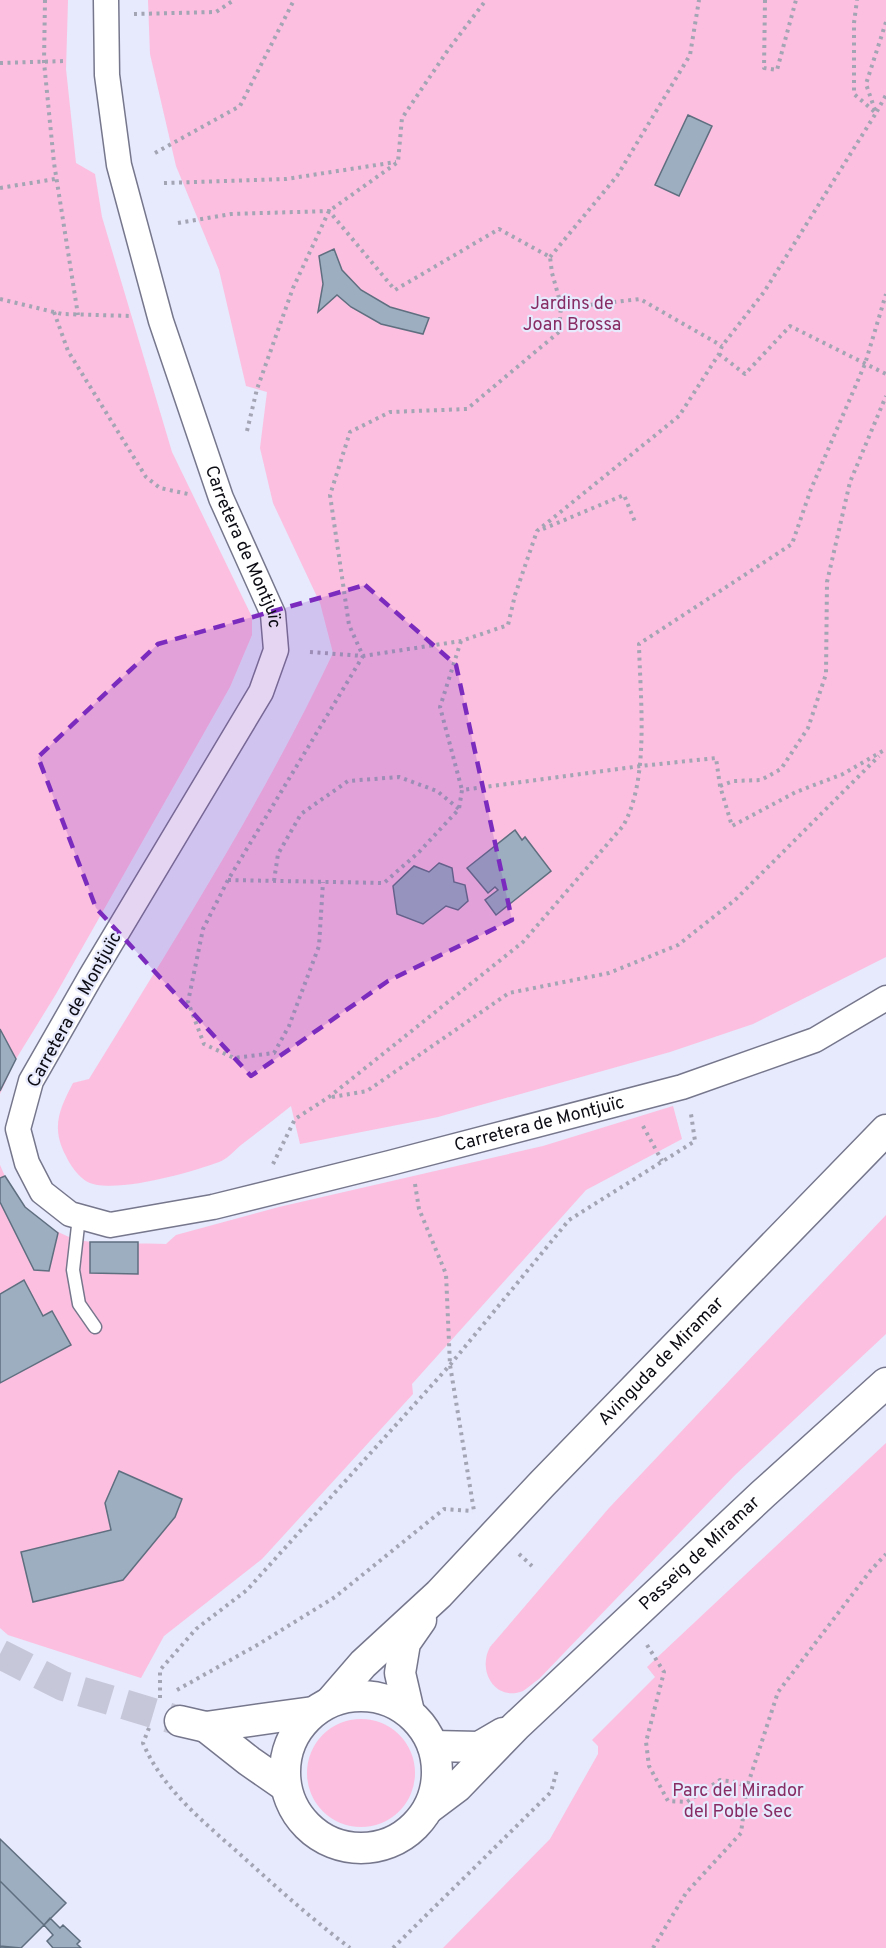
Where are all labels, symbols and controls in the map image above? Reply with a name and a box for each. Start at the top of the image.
park label: Jardins de Joan Brossa [523,293,621,337]
street label: Carretera de Montjuïc [199,462,286,629]
street label: Carretera de Montjuïc [23,928,127,1092]
street label: Carretera de Montjuïc [452,1091,627,1157]
street label: Avinguda de Miramar [593,1292,729,1431]
street label: Passeig de Miramar [635,1491,765,1616]
park label: Parc del Mirador del Poble Sec [672,1780,804,1824]

